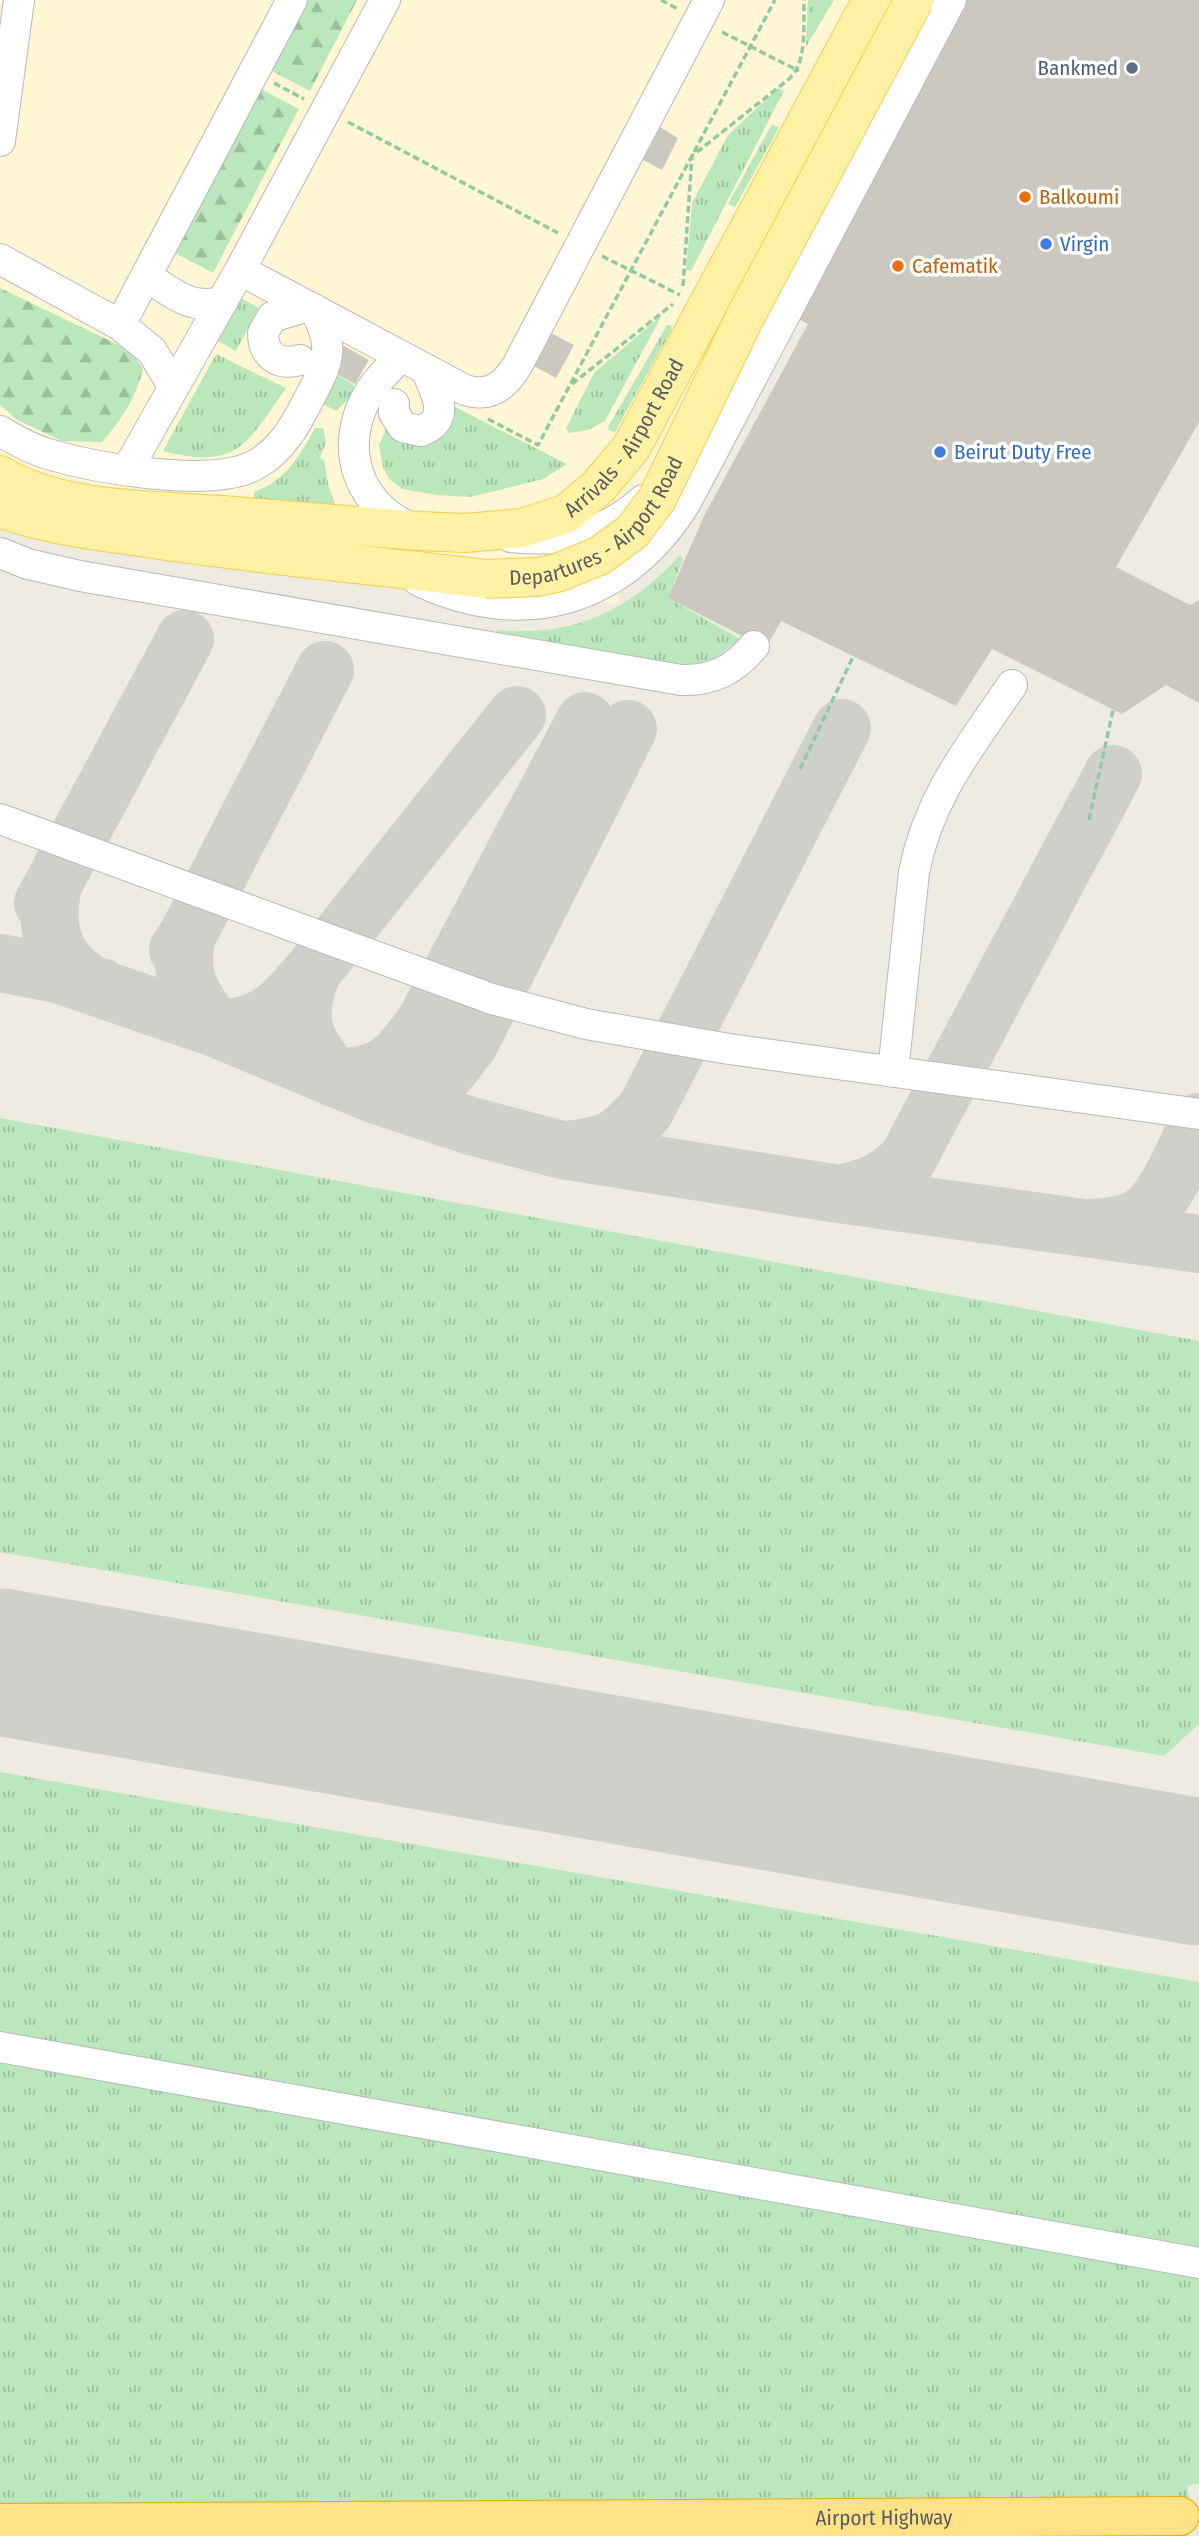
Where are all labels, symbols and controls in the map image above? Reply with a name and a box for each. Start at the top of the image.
place label: Bankmed [1038,55,1118,81]
marker: Bankmed [1124,60,1140,76]
place label: Balkoumi [1039,184,1119,210]
marker: Balkoumi [1017,189,1033,205]
place label: Virgin [1060,231,1109,257]
marker: Virgin [1038,236,1054,252]
place label: Cafematik [912,253,998,279]
marker: Cafematik [890,258,906,274]
street label: Arrivals - Airport Road [559,354,690,523]
place label: Beirut Duty Free [954,439,1092,465]
marker: Beirut Duty Free [932,444,948,460]
street label: Departures - Airport Road [509,452,689,591]
street label: Airport Highway [815,2504,953,2531]

